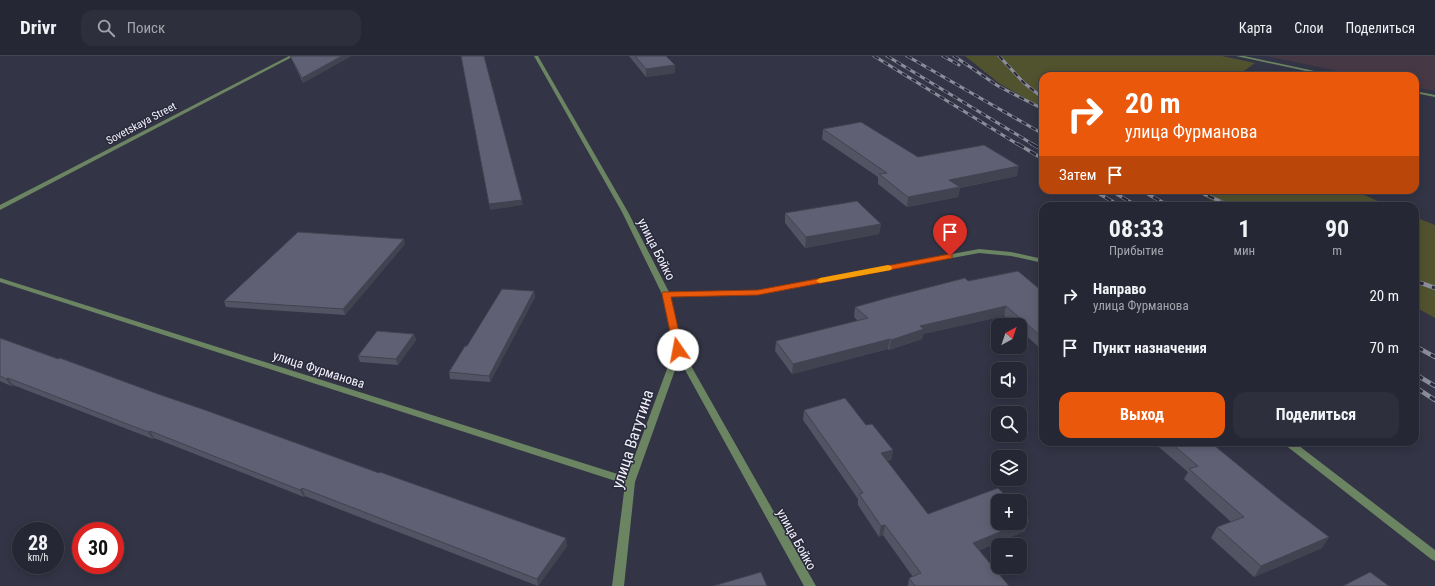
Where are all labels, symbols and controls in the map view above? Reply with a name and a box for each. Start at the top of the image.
search box [81,10,361,46]
text: Drivr [20,16,57,39]
icon: search [95,17,117,39]
text: Поиск [127,19,165,37]
text: Карта [1239,20,1272,36]
text: Слои [1294,20,1324,36]
text: Поделиться [1346,20,1415,36]
text: 20 m [1125,87,1181,120]
icon: right [1059,88,1111,140]
street label: Sovetskaya Street [104,100,178,147]
text: улица Фурманова [1125,121,1257,142]
icon: arrive [1104,164,1126,186]
text: Затем [1059,166,1096,184]
pin [933,215,967,256]
text: 08:33 [1109,215,1164,243]
text: 1 [1238,215,1250,243]
text: 90 [1325,215,1349,243]
street label: улица Бойко [635,216,679,283]
icon: arrive [939,221,961,243]
text: Прибытие [1109,243,1164,258]
text: мин [1234,243,1255,258]
text: m [1332,243,1342,258]
text: Направо [1093,280,1146,298]
icon: right [1059,285,1081,307]
text: 20 m [1369,287,1399,305]
text: улица Фурманова [1093,298,1189,313]
north arrow [991,318,1027,354]
map controls [991,318,1027,574]
position arrow [657,329,699,371]
icon: arrive [1059,337,1081,359]
text: Пункт назначения [1093,339,1207,357]
text: 70 m [1369,339,1399,357]
street label: улица Фурманова [271,348,367,391]
button: sound [991,362,1027,398]
street label: улица Ватутина [608,387,657,491]
button: Выход [1059,392,1225,438]
button: Поделиться [1233,392,1399,438]
button: search [991,406,1027,442]
button: layers [991,450,1027,486]
button: + [991,494,1027,530]
street label: улица Бойко [774,506,819,572]
speed limit sign: 30 [72,522,124,574]
text: 28 [28,531,48,555]
button: − [991,538,1027,574]
text: km/h [28,552,48,563]

